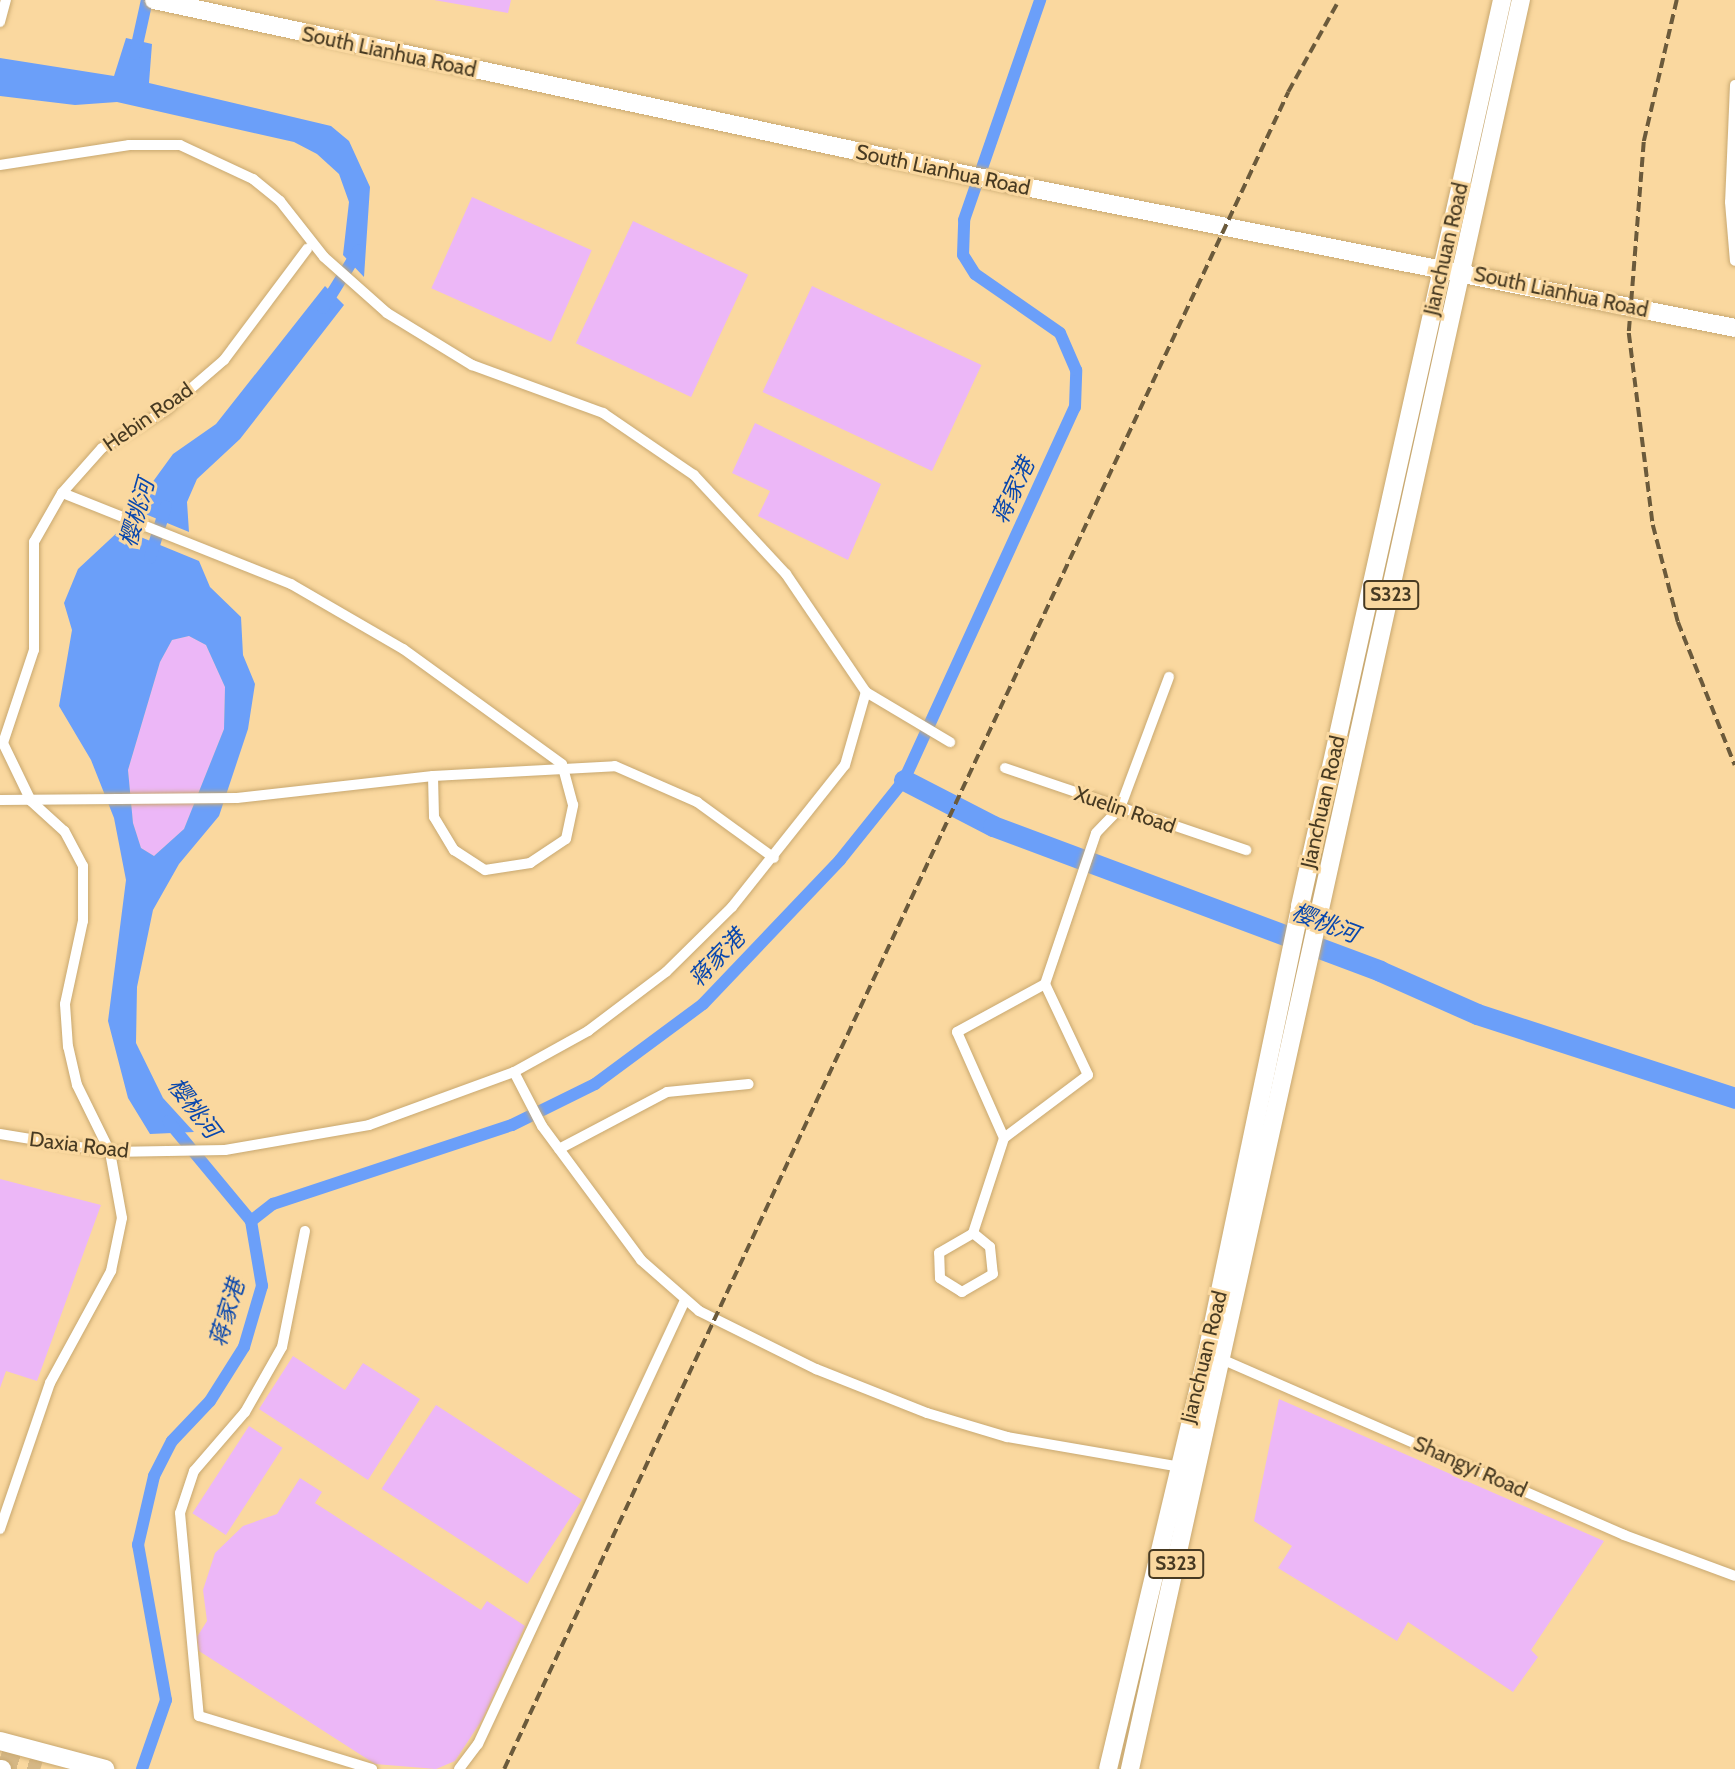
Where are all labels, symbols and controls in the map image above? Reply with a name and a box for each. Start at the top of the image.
street label: South Lianhua Road [300,21,478,83]
street label: South Lianhua Road [854,139,1032,201]
street label: Jianchuan Road [1418,180,1474,318]
street label: South Lianhua Road [1472,261,1650,323]
street label: Hebin Road [98,377,198,457]
water label: 蒋家港 [986,454,1040,528]
water label: 樱桃河 [114,476,160,550]
road number: S323 [1363,580,1419,610]
street label: Jianchuan Road [1295,733,1351,871]
street label: Xuelin Road [1071,781,1179,839]
water label: 樱桃河 [1288,898,1362,948]
water label: 蒋家港 [683,924,751,992]
water label: 樱桃河 [162,1072,226,1144]
street label: Daxia Road [28,1126,130,1164]
water label: 蒋家港 [204,1276,250,1350]
street label: Jianchuan Road [1175,1288,1233,1426]
street label: Shangyi Road [1410,1431,1530,1503]
road number: S323 [1148,1548,1204,1580]

